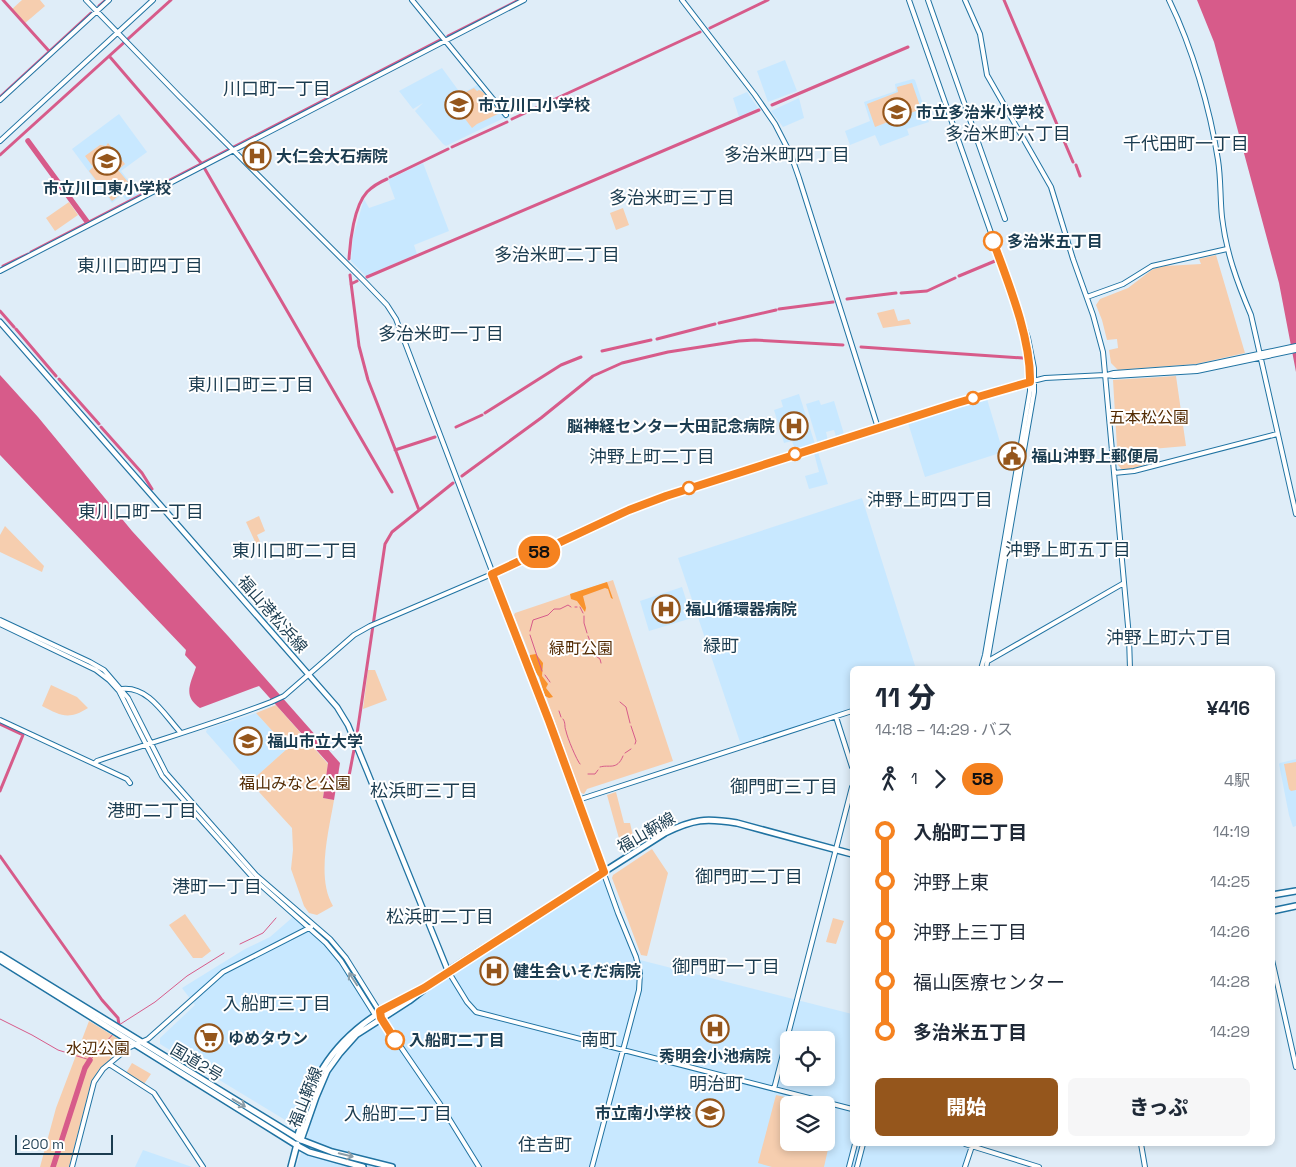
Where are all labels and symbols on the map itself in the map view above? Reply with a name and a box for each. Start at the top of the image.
district label: 川口町一丁目 [223,77,331,100]
school or university icon: 市立川口小学校 [444,90,474,120]
place label: 市立川口小学校 [478,95,590,116]
school or university icon: 市立多治米小学校 [882,97,912,127]
place label: 市立多治米小学校 [916,102,1044,123]
district label: 多治米町六丁目 [945,122,1071,145]
district label: 千代田町一丁目 [1123,132,1249,155]
hospital icon: 大仁会大石病院 [242,141,272,171]
district label: 多治米町四丁目 [724,143,850,166]
school or university icon: 市立川口東小学校 [92,146,122,176]
place label: 大仁会大石病院 [276,146,388,167]
place label: 市立川口東小学校 [43,178,171,199]
district label: 多治米町三丁目 [609,186,735,209]
marker: 多治米五丁目 [983,231,1003,251]
place label: 多治米五丁目 [1007,231,1103,252]
district label: 多治米町二丁目 [494,243,620,266]
district label: 東川口町四丁目 [77,254,203,277]
district label: 多治米町一丁目 [378,322,504,345]
district label: 東川口町三丁目 [188,373,314,396]
unlabelled marker [966,391,980,405]
park label: 五本松公園 [1109,407,1189,428]
hospital icon: 脳神経センター大田記念病院 [779,411,809,441]
place label: 脳神経センター大田記念病院 [567,416,775,437]
public building icon: 福山沖野上郵便局 [997,441,1027,471]
district label: 沖野上町二丁目 [589,445,715,468]
place label: 福山沖野上郵便局 [1031,446,1159,467]
unlabelled marker [788,447,802,461]
unlabelled marker [682,481,696,495]
district label: 沖野上町四丁目 [867,488,993,511]
district label: 東川口町一丁目 [78,500,204,523]
line badge: 58 [516,536,562,568]
district label: 沖野上町五丁目 [1005,538,1131,561]
district label: 東川口町二丁目 [232,539,358,562]
street label: 福山港松浜線 [233,571,312,657]
hospital icon: 福山循環器病院 [651,594,681,624]
place label: 福山循環器病院 [685,599,797,620]
district label: 沖野上町六丁目 [1106,626,1232,649]
district label: 緑町 [703,634,739,657]
park label: 緑町公園 [549,638,613,659]
school or university icon: 福山市立大学 [233,726,263,756]
place label: 福山市立大学 [267,731,363,752]
park label: 福山みなと公園 [239,773,351,794]
district label: 御門町三丁目 [730,775,838,798]
district label: 松浜町三丁目 [370,779,478,802]
district label: 港町二丁目 [107,799,197,822]
street label: 福山鞆線 [613,807,679,858]
district label: 御門町二丁目 [695,865,803,888]
district label: 港町一丁目 [172,875,262,898]
district label: 松浜町二丁目 [386,905,494,928]
district label: 御門町一丁目 [672,955,780,978]
hospital icon: 健生会いそだ病院 [479,956,509,986]
place label: 健生会いそだ病院 [513,961,641,982]
one-way arrow [347,973,357,987]
district label: 入船町三丁目 [223,992,331,1015]
hospital icon: 秀明会小池病院 [700,1014,730,1044]
supermarket icon: ゆめタウン [194,1023,224,1053]
place label: ゆめタウン [228,1028,308,1049]
district label: 南町 [581,1028,617,1051]
marker: 入船町二丁目 [385,1030,405,1050]
place label: 入船町二丁目 [409,1030,505,1051]
park label: 水辺公園 [66,1038,130,1059]
street label: 国道2号 [167,1039,227,1086]
place label: 秀明会小池病院 [659,1046,771,1067]
street label: 福山鞆線 [284,1064,327,1131]
district label: 明治町 [689,1072,743,1095]
one-way arrow [232,1098,246,1108]
school or university icon: 市立南小学校 [695,1098,725,1128]
district label: 入船町二丁目 [344,1102,452,1125]
place label: 市立南小学校 [595,1103,691,1124]
scale bar [15,1132,112,1155]
district label: 住吉町 [518,1133,572,1156]
one-way arrow [338,1151,354,1161]

